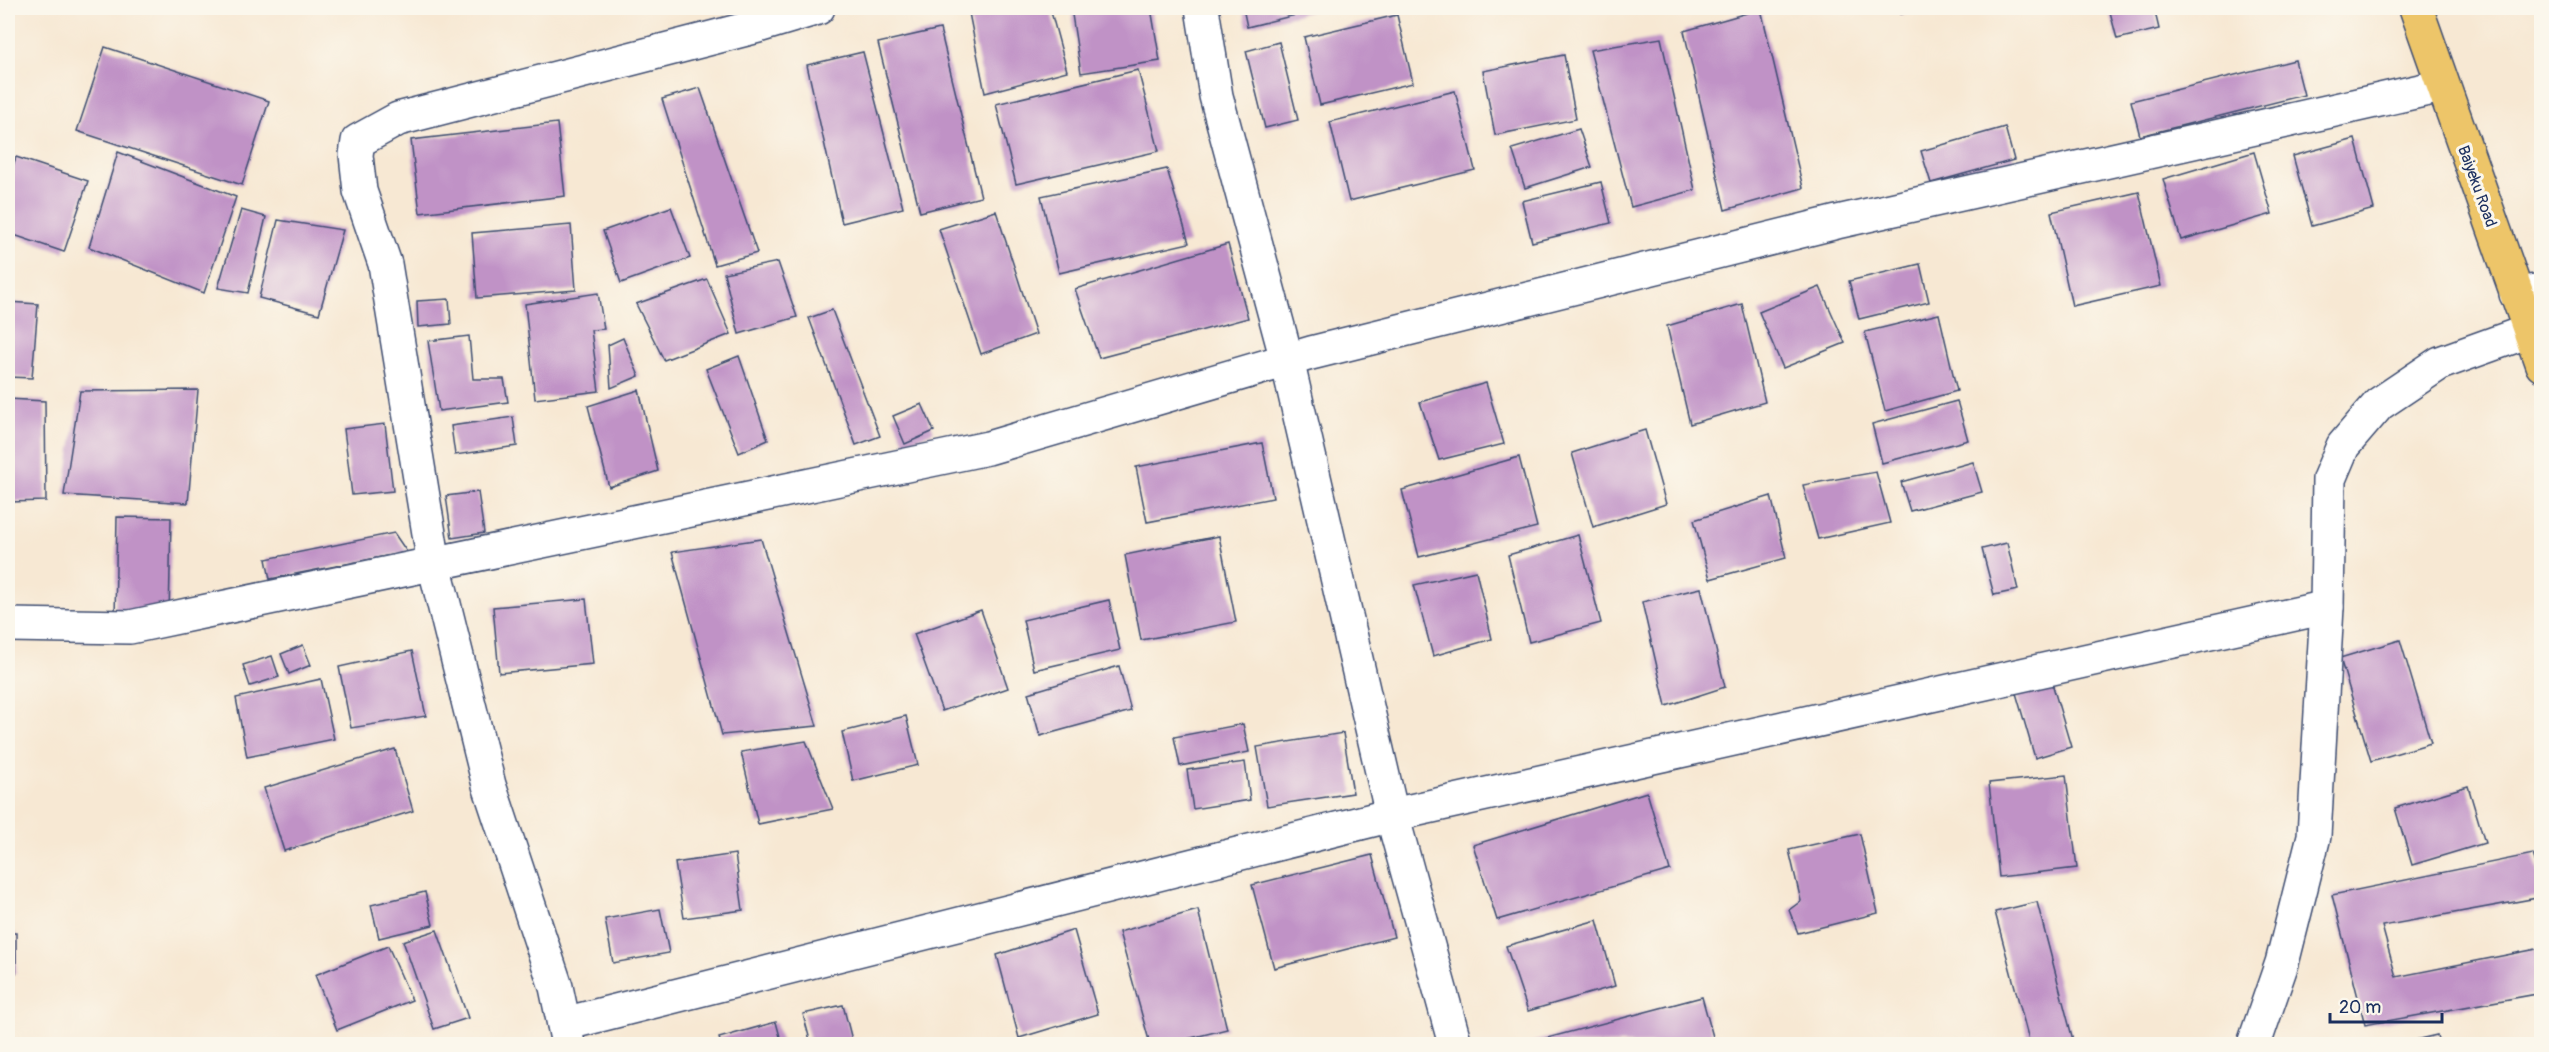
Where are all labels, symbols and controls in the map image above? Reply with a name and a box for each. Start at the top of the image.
street label: Baiyeku Road [2453,143,2501,230]
scale bar [2330,986,2442,1024]
text: 20 m [2339,996,2381,1019]

